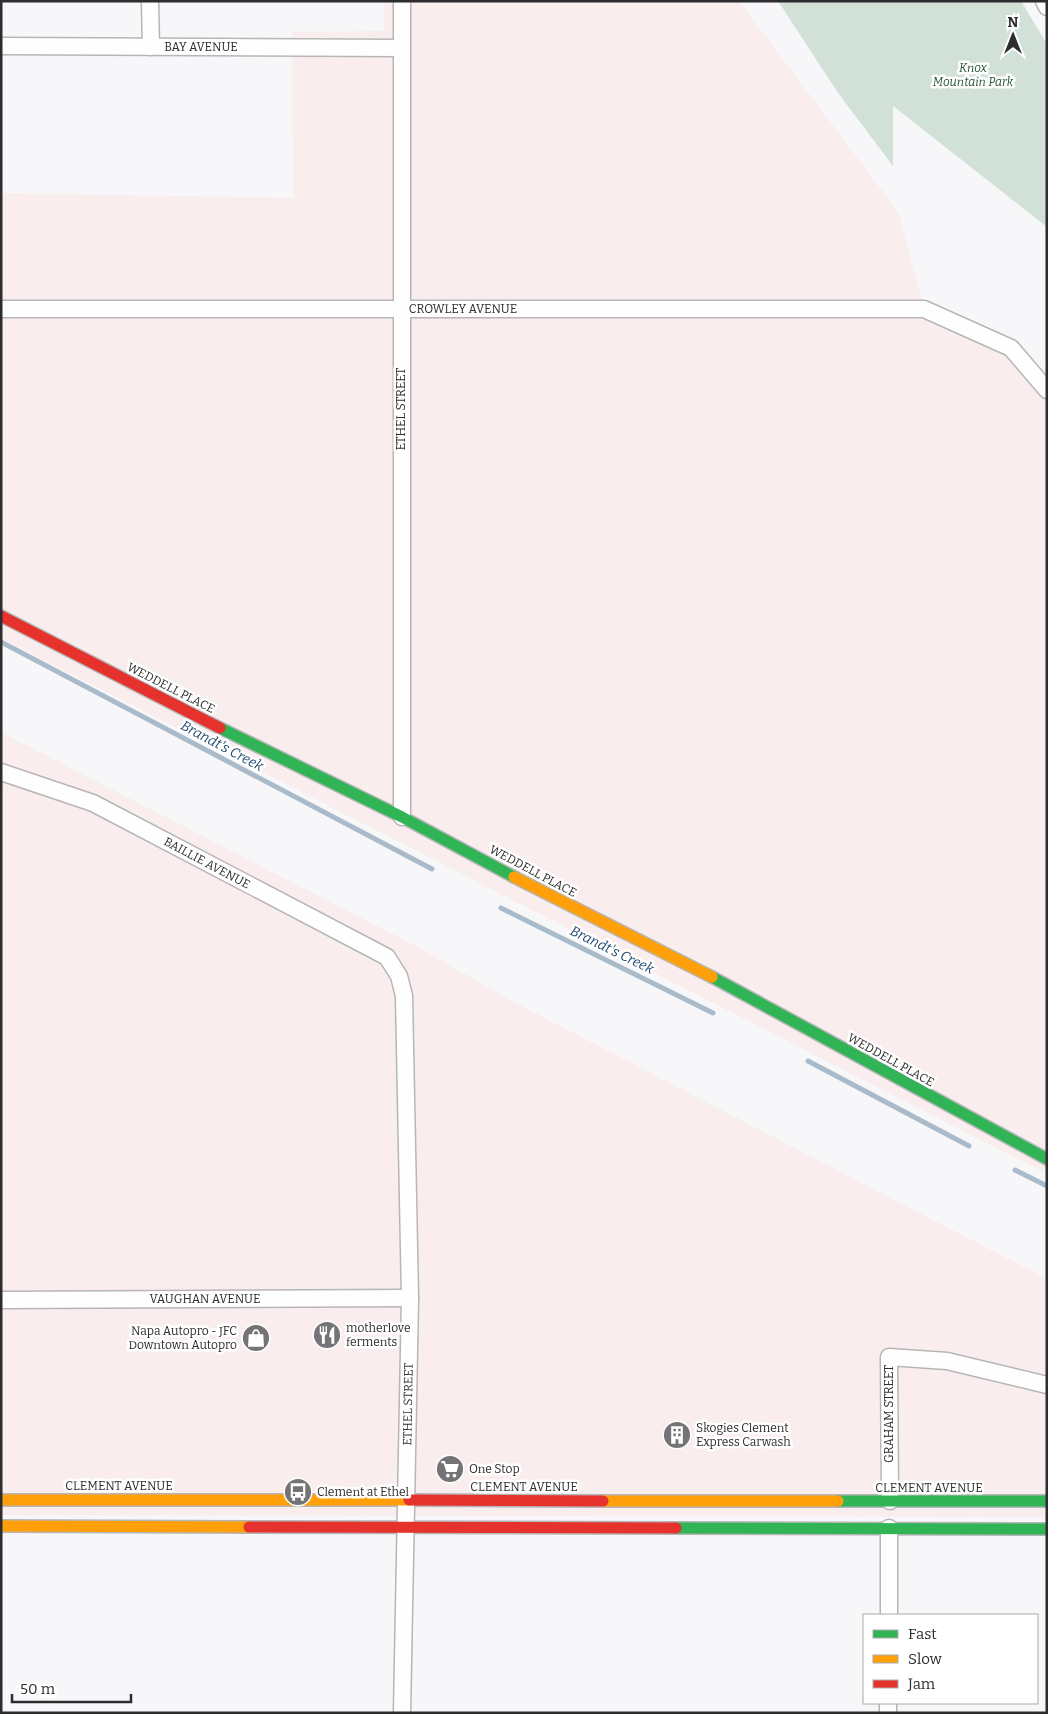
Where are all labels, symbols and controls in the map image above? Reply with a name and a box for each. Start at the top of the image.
north arrow [988,10,1038,60]
text: N [1008,14,1019,31]
street label: BAY AVENUE [164,40,238,54]
park label: Knox Mountain Park [933,61,1014,89]
street label: CROWLEY AVENUE [409,302,517,316]
street label: ETHEL STREET [394,368,408,450]
street label: WEDDELL PLACE [125,660,217,716]
water label: Brandt's Creek [178,717,267,775]
street label: BAILLIE AVENUE [162,834,252,892]
street label: WEDDELL PLACE [487,842,579,900]
water label: Brandt's Creek [567,922,657,978]
street label: WEDDELL PLACE [845,1030,937,1090]
street label: VAUGHAN AVENUE [150,1292,260,1306]
restaurant icon: motherlove ferments [312,1320,342,1350]
place label: motherlove ferments [346,1321,410,1349]
shop icon: Napa Autopro - JFC Downtown Autopro [241,1323,271,1353]
place label: Napa Autopro - JFC Downtown Autopro [129,1324,237,1352]
street label: ETHEL STREET [400,1363,416,1445]
street label: GRAHAM STREET [882,1365,896,1463]
building icon: Skogies Clement Express Carwash [662,1420,692,1450]
place label: Skogies Clement Express Carwash [696,1421,791,1449]
supermarket icon: One Stop [435,1454,465,1484]
place label: One Stop [469,1462,520,1476]
bus stop icon: Clement at Ethel [283,1477,313,1507]
street label: CLEMENT AVENUE [65,1479,173,1493]
street label: CLEMENT AVENUE [470,1480,578,1494]
street label: CLEMENT AVENUE [875,1481,983,1495]
place label: Clement at Ethel [317,1485,410,1499]
legend [863,1614,1038,1704]
text: Fast [908,1625,937,1643]
text: Slow [908,1650,943,1668]
scale bar [12,1672,131,1704]
text: Jam [907,1675,936,1693]
text: 50 m [20,1680,56,1698]

